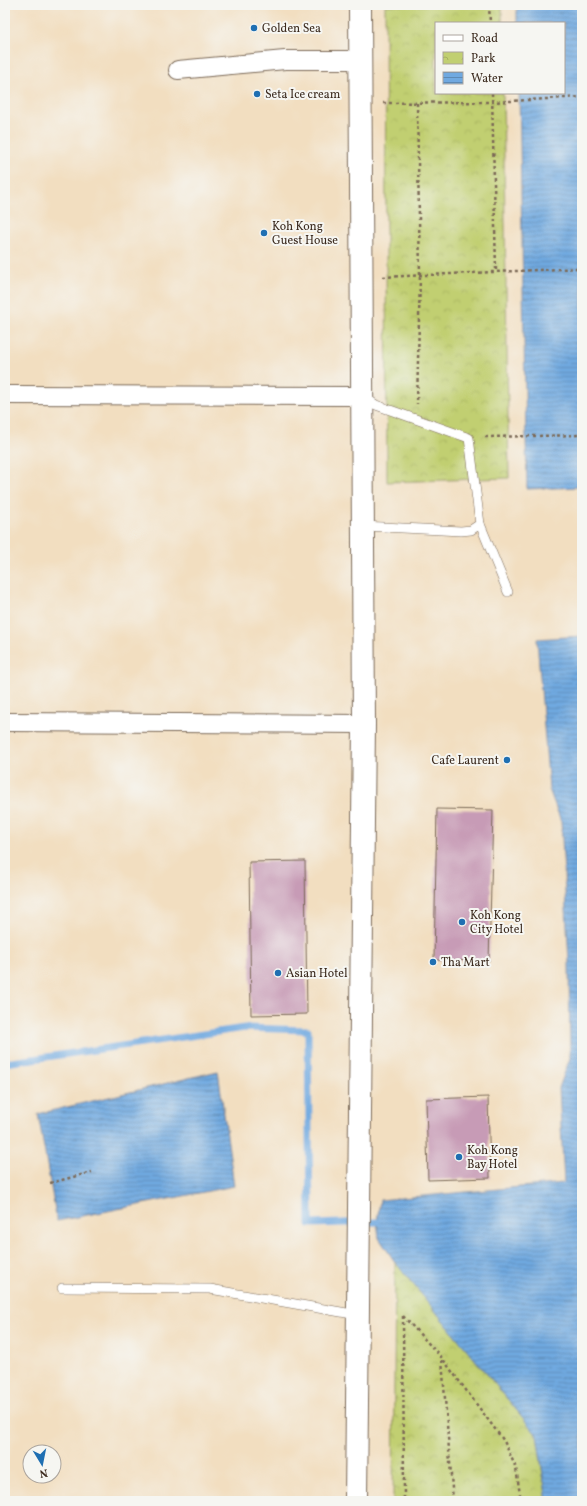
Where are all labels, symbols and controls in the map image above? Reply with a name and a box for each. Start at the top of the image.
place label: Golden Sea [262,21,321,37]
legend [435,22,565,94]
marker: Golden Sea [249,23,259,33]
text: Road [471,31,498,47]
text: Park [471,51,496,67]
text: Water [471,71,503,87]
place label: Seta Ice cream [265,87,341,103]
marker: Seta Ice cream [252,89,262,99]
place label: Koh Kong Guest House [272,219,338,249]
marker: Koh Kong Guest House [259,228,269,238]
place label: Cafe Laurent [431,753,499,769]
marker: Cafe Laurent [502,755,512,765]
place label: Koh Kong City Hotel [470,908,523,938]
marker: Koh Kong City Hotel [457,917,467,927]
place label: Tha Mart [441,955,490,971]
marker: Tha Mart [428,957,438,967]
place label: Asian Hotel [286,966,348,982]
marker: Asian Hotel [273,968,283,978]
place label: Koh Kong Bay Hotel [467,1143,518,1173]
marker: Koh Kong Bay Hotel [454,1152,464,1162]
north arrow [22,1444,62,1484]
text: N [38,1464,49,1480]

